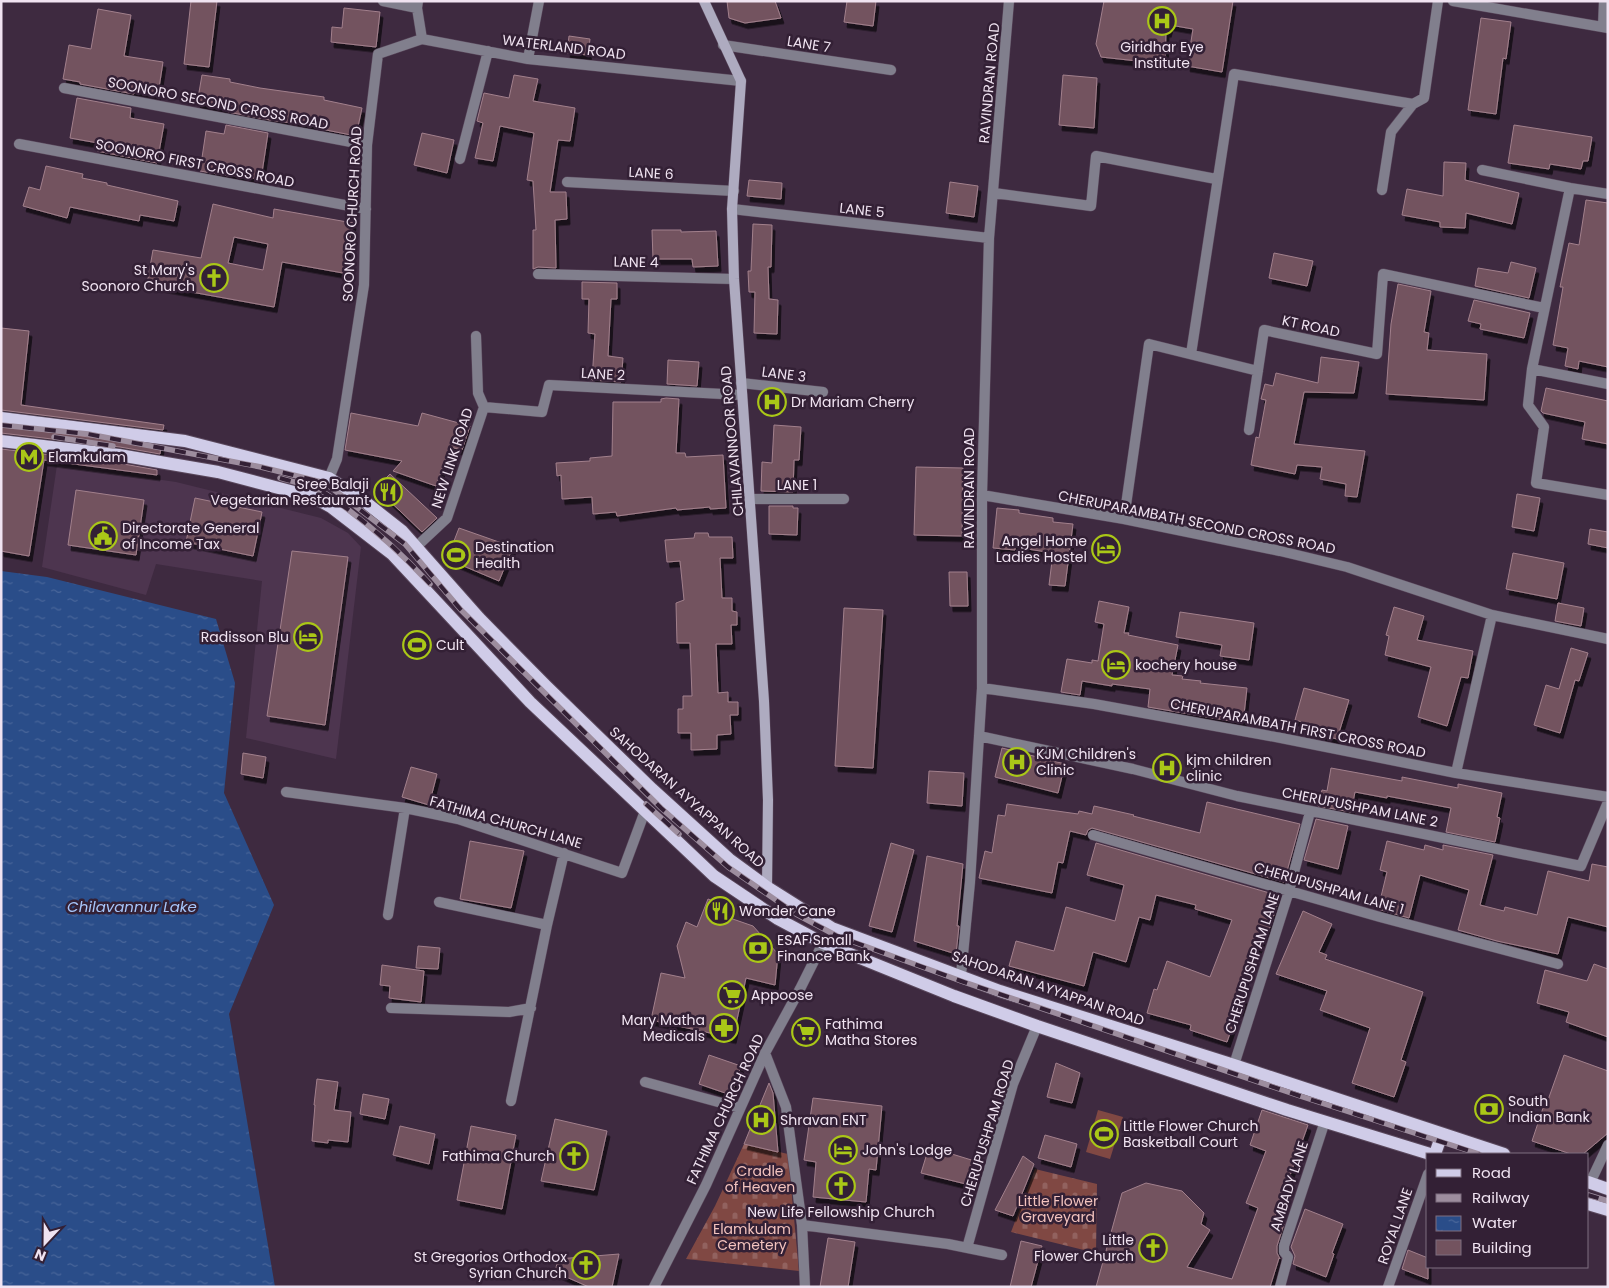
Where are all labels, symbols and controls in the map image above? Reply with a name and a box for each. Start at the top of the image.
hospital icon: Giridhar Eye Institute [1147,6,1177,36]
street label: RAVINDRAN ROAD [974,22,1004,144]
street label: WATERLAND ROAD [501,30,627,65]
street label: LANE 7 [786,31,833,57]
place label: Giridhar Eye Institute [1120,37,1204,73]
street label: SOONORO SECOND CROSS ROAD [106,72,330,134]
street label: SOONORO CHURCH ROAD [337,126,367,302]
street label: SOONORO FIRST CROSS ROAD [94,134,296,192]
street label: LANE 6 [628,162,674,184]
street label: LANE 5 [839,198,885,222]
street label: LANE 4 [613,252,659,272]
place label: St Mary's Soonoro Church [82,260,195,296]
church icon: St Mary's Soonoro Church [199,263,229,293]
street label: KT ROAD [1280,310,1342,342]
street label: LANE 3 [761,361,807,387]
street label: LANE 2 [580,363,626,385]
street label: CHILAVANNOOR ROAD [715,365,749,517]
hospital icon: Dr Mariam Cherry [757,387,787,417]
place label: Dr Mariam Cherry [791,392,915,412]
street label: NEW LINK ROAD [426,405,478,511]
street label: RAVINDRAN ROAD [959,427,979,548]
metro station icon: Elamkulam [14,442,44,472]
place label: Elamkulam [48,447,126,467]
place label: Sree Balaji Vegetarian Restaurant [211,474,369,510]
street label: LANE 1 [777,475,817,495]
restaurant icon: Sree Balaji Vegetarian Restaurant [373,477,403,507]
street label: CHERUPARAMBATH SECOND CROSS ROAD [1057,485,1338,559]
place label: Directorate General of Income Tax [122,518,259,554]
public building icon: Directorate General of Income Tax [88,521,118,551]
place label: Angel Home Ladies Hostel [996,531,1087,567]
hotel icon: Angel Home Ladies Hostel [1091,534,1121,564]
place label: Destination Health [475,537,554,573]
sports icon: Destination Health [441,540,471,570]
hotel icon: Radisson Blu [293,622,323,652]
place label: Radisson Blu [201,627,289,647]
sports icon: Cult [402,630,432,660]
place label: Cult [436,635,464,655]
hotel icon: kochery house [1101,650,1131,680]
place label: kochery house [1135,655,1237,675]
street label: CHERUPARAMBATH FIRST CROSS ROAD [1168,693,1428,763]
street label: SAHODARAN AYYAPPAN ROAD [605,722,769,872]
place label: KJM Children's Clinic [1036,744,1136,780]
hospital icon: KJM Children's Clinic [1002,747,1032,777]
place label: kjm children clinic [1186,750,1272,786]
hospital icon: kjm children clinic [1152,753,1182,783]
street label: CHERUPUSHPAM LANE 2 [1280,782,1440,832]
street label: FATHIMA CHURCH LANE [427,791,585,853]
street label: CHERUPUSHPAM LANE 1 [1252,857,1406,919]
street label: CHERUPUSHPAM LANE [1220,890,1284,1036]
water label: Chilavannur Lake [67,896,197,917]
restaurant icon: Wonder Cane [705,896,735,926]
place label: Wonder Cane [739,901,836,921]
place label: ESAF Small Finance Bank [777,930,871,966]
bank icon: ESAF Small Finance Bank [743,933,773,963]
street label: SAHODARAN AYYAPPAN ROAD [949,946,1147,1030]
supermarket icon: Appoose [717,980,747,1010]
place label: Appoose [751,985,814,1005]
place label: Mary Matha Medicals [622,1010,705,1046]
pharmacy icon: Mary Matha Medicals [709,1013,739,1043]
place label: Fathima Matha Stores [825,1014,917,1050]
supermarket icon: Fathima Matha Stores [791,1017,821,1047]
street label: FATHIMA CHURCH ROAD [681,1030,769,1188]
street label: CHERUPUSHPAM ROAD [955,1057,1019,1209]
place label: South Indian Bank [1508,1091,1590,1127]
bank icon: South Indian Bank [1474,1094,1504,1124]
hospital icon: Shravan ENT [746,1105,776,1135]
place label: Shravan ENT [780,1110,867,1130]
place label: Little Flower Church Basketball Court [1123,1116,1259,1152]
sports icon: Little Flower Church Basketball Court [1089,1119,1119,1149]
hotel icon: John's Lodge [828,1135,858,1165]
street label: AMBADY LANE [1265,1138,1313,1234]
place label: John's Lodge [862,1140,953,1160]
church icon: Fathima Church [559,1141,589,1171]
place label: Fathima Church [442,1146,555,1166]
legend [1426,1153,1589,1268]
park label: Cradle of Heaven [725,1161,795,1197]
text: Road [1472,1162,1511,1183]
church icon: New Life Fellowship Church [826,1171,856,1201]
street label: ROYAL LANE [1373,1185,1417,1267]
text: Railway [1472,1187,1530,1208]
park label: Little Flower Graveyard [1018,1191,1098,1227]
place label: New Life Fellowship Church [747,1202,935,1222]
text: Water [1472,1212,1518,1233]
north arrow [20,1218,70,1268]
park label: Elamkulam Cemetery [713,1219,791,1255]
place label: Little Flower Church [1034,1230,1134,1266]
church icon: Little Flower Church [1138,1233,1168,1263]
text: Building [1472,1237,1532,1258]
text: N [32,1244,49,1266]
place label: St Gregorios Orthodox Syrian Church [414,1247,567,1283]
church icon: St Gregorios Orthodox Syrian Church [571,1250,601,1280]

